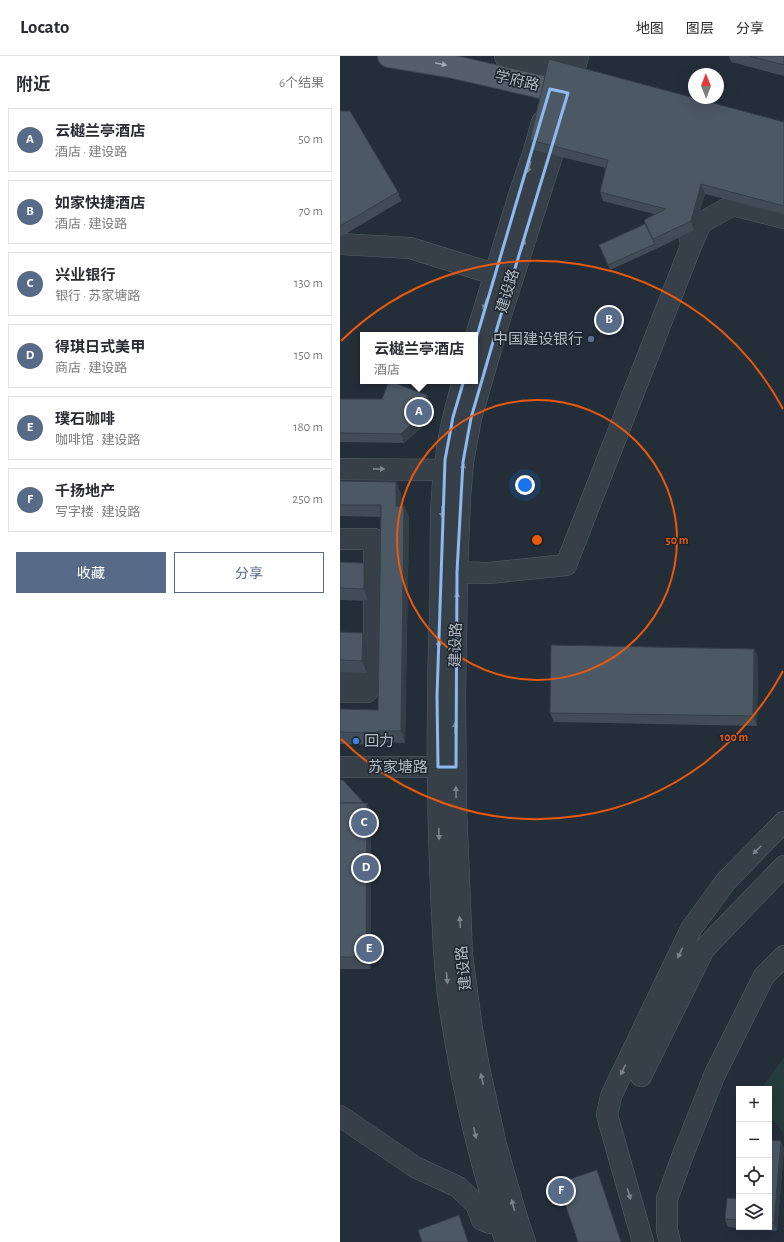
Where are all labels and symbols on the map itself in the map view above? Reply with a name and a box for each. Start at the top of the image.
one-way arrow [435,62,447,68]
street label: 学府路 [493,68,541,93]
north arrow [688,68,724,104]
one-way arrow [525,161,531,173]
one-way arrow [520,239,526,251]
street label: 建设路 [493,267,522,315]
one-way arrow [482,298,488,310]
pin: B [596,305,622,335]
place label: 中国建设银行 [493,331,583,347]
marker: 中国建设银行 [586,334,596,344]
pin: A [406,397,432,427]
one-way arrow [459,463,466,475]
one-way arrow [373,466,386,472]
your location [515,475,535,495]
one-way arrow [439,506,445,519]
centre of rings [530,533,544,547]
text: 50 m [666,534,689,546]
one-way arrow [454,591,460,604]
street label: 建设路 [447,622,464,668]
one-way arrow [436,636,442,649]
one-way arrow [452,722,459,734]
text: 100 m [720,731,748,743]
place label: 回力 [364,733,394,749]
marker: 回力 [351,736,361,746]
street label: 苏家塘路 [368,758,428,775]
one-way arrow [453,785,459,798]
pin: C [351,808,377,838]
one-way arrow [436,828,442,841]
one-way arrow [752,845,762,855]
pin: D [353,853,379,883]
one-way arrow [457,916,464,928]
pin: E [356,934,382,964]
street label: 建设路 [453,945,474,991]
one-way arrow [677,948,683,959]
one-way arrow [443,972,450,984]
one-way arrow [620,1065,626,1076]
one-way arrow [478,1073,484,1085]
one-way arrow [473,1127,479,1140]
pin: F [548,1176,574,1206]
one-way arrow [626,1188,632,1200]
one-way arrow [510,1199,516,1211]

